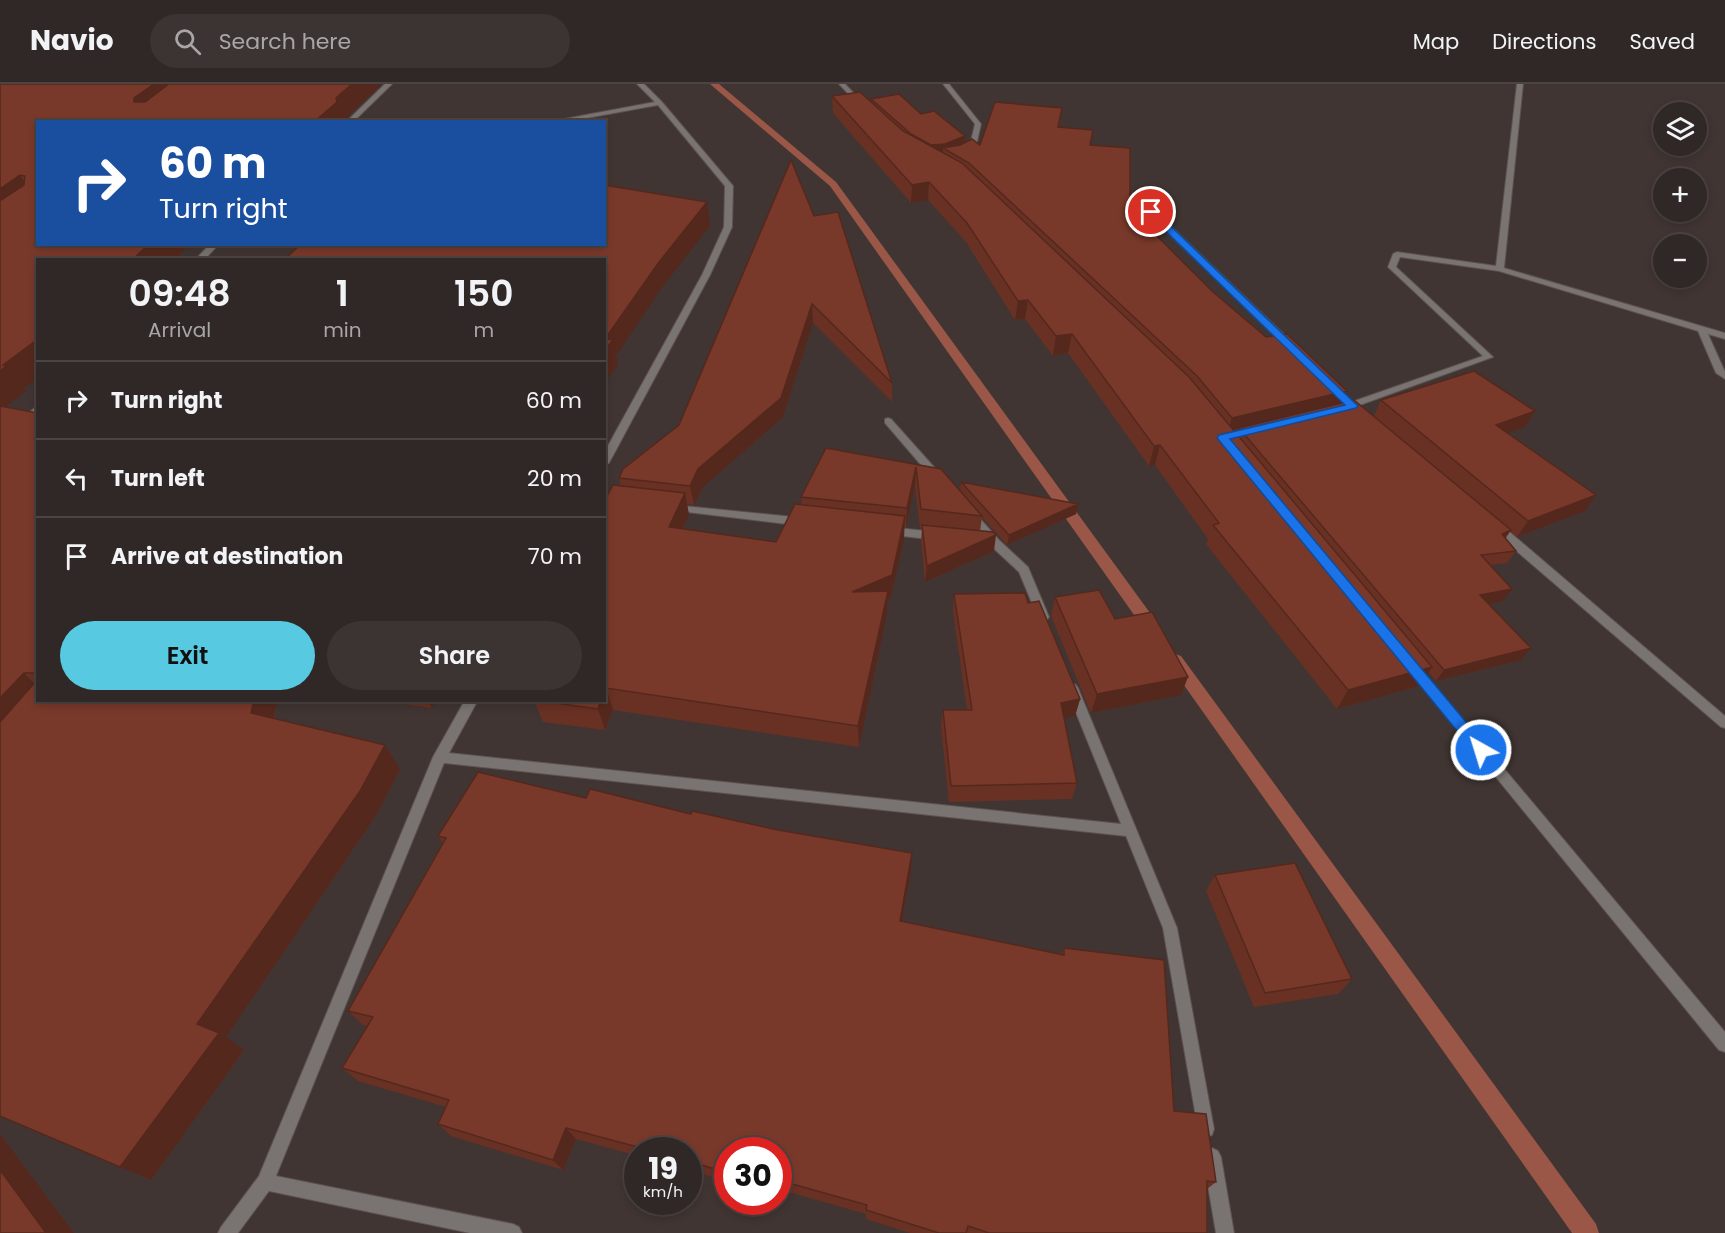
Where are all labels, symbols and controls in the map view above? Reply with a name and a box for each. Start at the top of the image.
search box [150,14,570,68]
text: Navio [30,21,114,60]
icon: search [171,25,204,58]
text: Search here [219,26,351,57]
text: Map [1413,27,1459,56]
text: Directions [1492,27,1596,56]
text: Saved [1629,27,1695,56]
map controls [1653,102,1707,288]
button: layers [1653,102,1707,156]
text: 60 m [159,134,267,193]
icon: right [60,144,138,222]
button: + [1653,168,1707,222]
pin [1125,186,1176,237]
text: Turn right [159,190,288,227]
icon: arrive [1134,195,1167,228]
button: − [1653,234,1707,288]
text: 09:48 [128,268,231,319]
text: 1 [336,268,349,319]
text: 150 [454,268,513,319]
text: Arrival [148,316,211,344]
text: min [323,316,362,344]
text: m [473,316,494,344]
icon: right [60,384,93,417]
text: Turn right [111,385,222,416]
text: 60 m [526,385,582,416]
icon: left [60,462,93,495]
text: Turn left [111,463,205,494]
text: 20 m [527,463,582,494]
icon: arrive [60,540,93,573]
text: Arrive at destination [111,541,343,572]
text: 70 m [528,541,582,572]
button: Exit [60,621,315,690]
button: Share [327,621,582,690]
position arrow [1449,718,1513,782]
speed limit sign: 30 [714,1137,792,1215]
text: 19 [648,1147,678,1190]
text: km/h [643,1181,683,1202]

